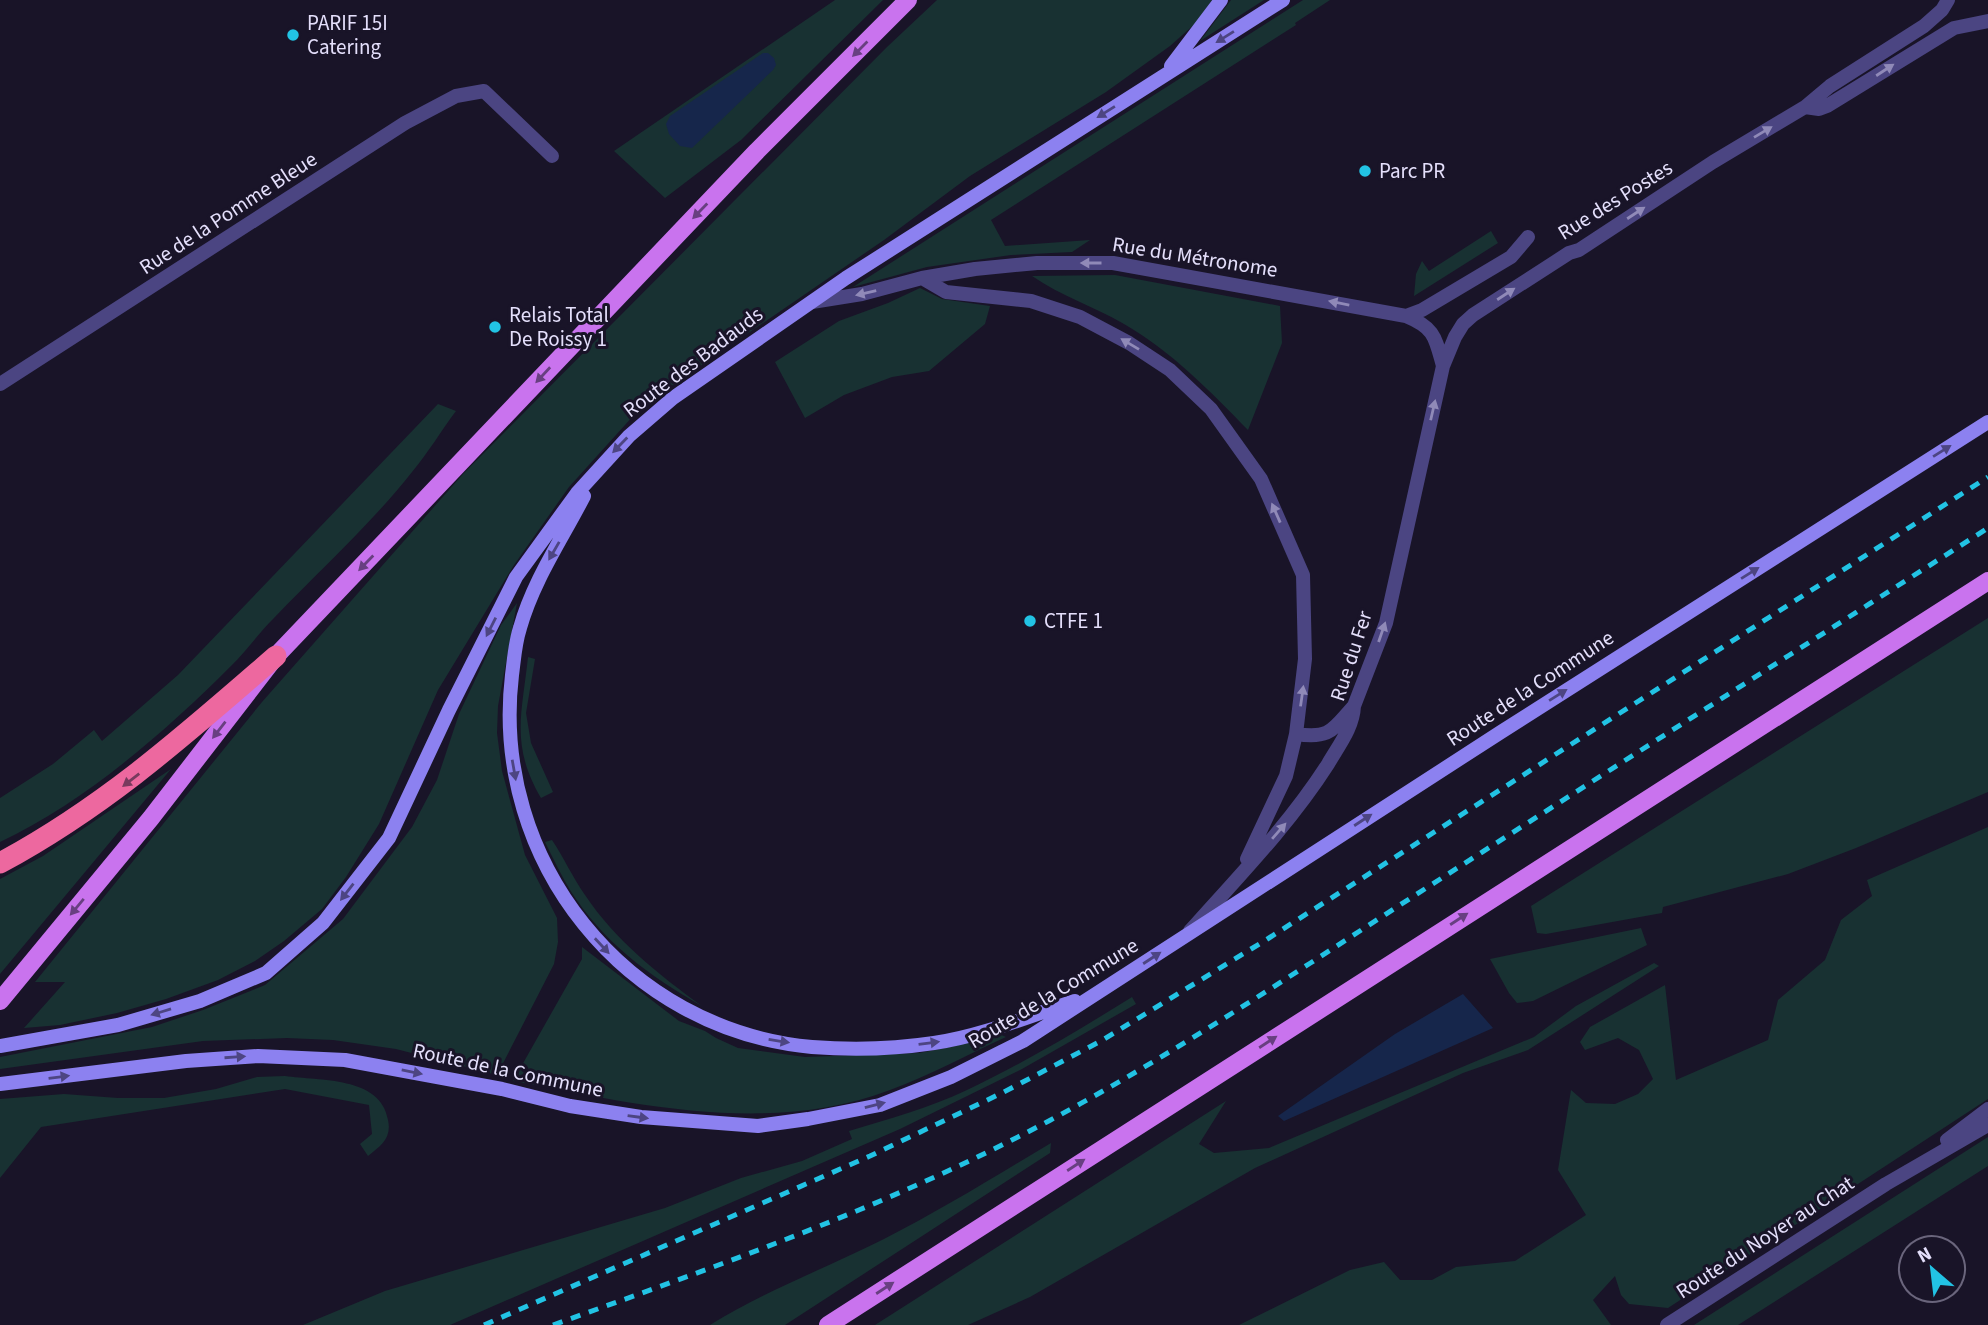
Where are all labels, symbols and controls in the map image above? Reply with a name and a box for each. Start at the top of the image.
place label: PARIF 15I Catering [307,8,388,62]
marker: PARIF 15I Catering [285,27,301,43]
one-way arrow [1216,30,1235,43]
one-way arrow [853,40,869,57]
one-way arrow [1876,63,1894,77]
one-way arrow [1096,106,1116,119]
one-way arrow [1754,126,1773,139]
street label: Rue de la Pomme Bleue [133,144,323,282]
street label: Rue des Postes [1552,153,1678,247]
place label: Parc PR [1379,156,1445,186]
marker: Parc PR [1357,163,1373,179]
one-way arrow [693,202,709,219]
one-way arrow [1626,207,1645,220]
street label: Rue du Métronome [1110,229,1280,285]
one-way arrow [1079,257,1101,269]
one-way arrow [855,287,877,298]
one-way arrow [1497,288,1516,301]
one-way arrow [1328,297,1350,308]
street label: Route des Badauds [617,299,769,425]
place label: Relais Total De Roissy 1 [509,300,609,354]
marker: Relais Total De Roissy 1 [487,319,503,335]
one-way arrow [1120,338,1139,350]
one-way arrow [535,366,551,383]
one-way arrow [1428,399,1439,421]
one-way arrow [612,437,629,454]
one-way arrow [1933,444,1952,457]
one-way arrow [1270,503,1282,523]
one-way arrow [548,542,560,561]
one-way arrow [357,554,374,571]
one-way arrow [1741,567,1760,580]
place label: CTFE 1 [1044,606,1103,636]
street label: Rue du Fer [1322,606,1380,705]
marker: CTFE 1 [1022,613,1038,629]
one-way arrow [486,617,497,637]
one-way arrow [1377,621,1388,642]
street label: Route de la Commune [1441,623,1619,753]
one-way arrow [1296,685,1307,707]
one-way arrow [1549,689,1568,702]
one-way arrow [212,720,227,738]
one-way arrow [509,759,520,781]
one-way arrow [122,772,140,787]
one-way arrow [1353,814,1373,827]
one-way arrow [1271,822,1287,840]
one-way arrow [340,882,355,900]
one-way arrow [69,898,85,916]
one-way arrow [1450,913,1469,926]
street label: Route de la Commune [962,930,1144,1056]
one-way arrow [594,937,610,954]
one-way arrow [1142,951,1161,964]
one-way arrow [150,1008,171,1018]
street label: Route de la Commune [410,1035,606,1105]
one-way arrow [768,1036,790,1047]
one-way arrow [1258,1036,1278,1049]
one-way arrow [918,1037,940,1048]
one-way arrow [224,1052,246,1063]
one-way arrow [401,1067,423,1078]
one-way arrow [48,1072,70,1083]
one-way arrow [864,1099,886,1110]
one-way arrow [627,1111,649,1122]
one-way arrow [1067,1159,1086,1172]
street label: Route du Noyer au Chat [1670,1168,1860,1306]
north arrow [1897,1234,1967,1304]
text: N [1913,1240,1937,1270]
one-way arrow [875,1282,895,1295]

